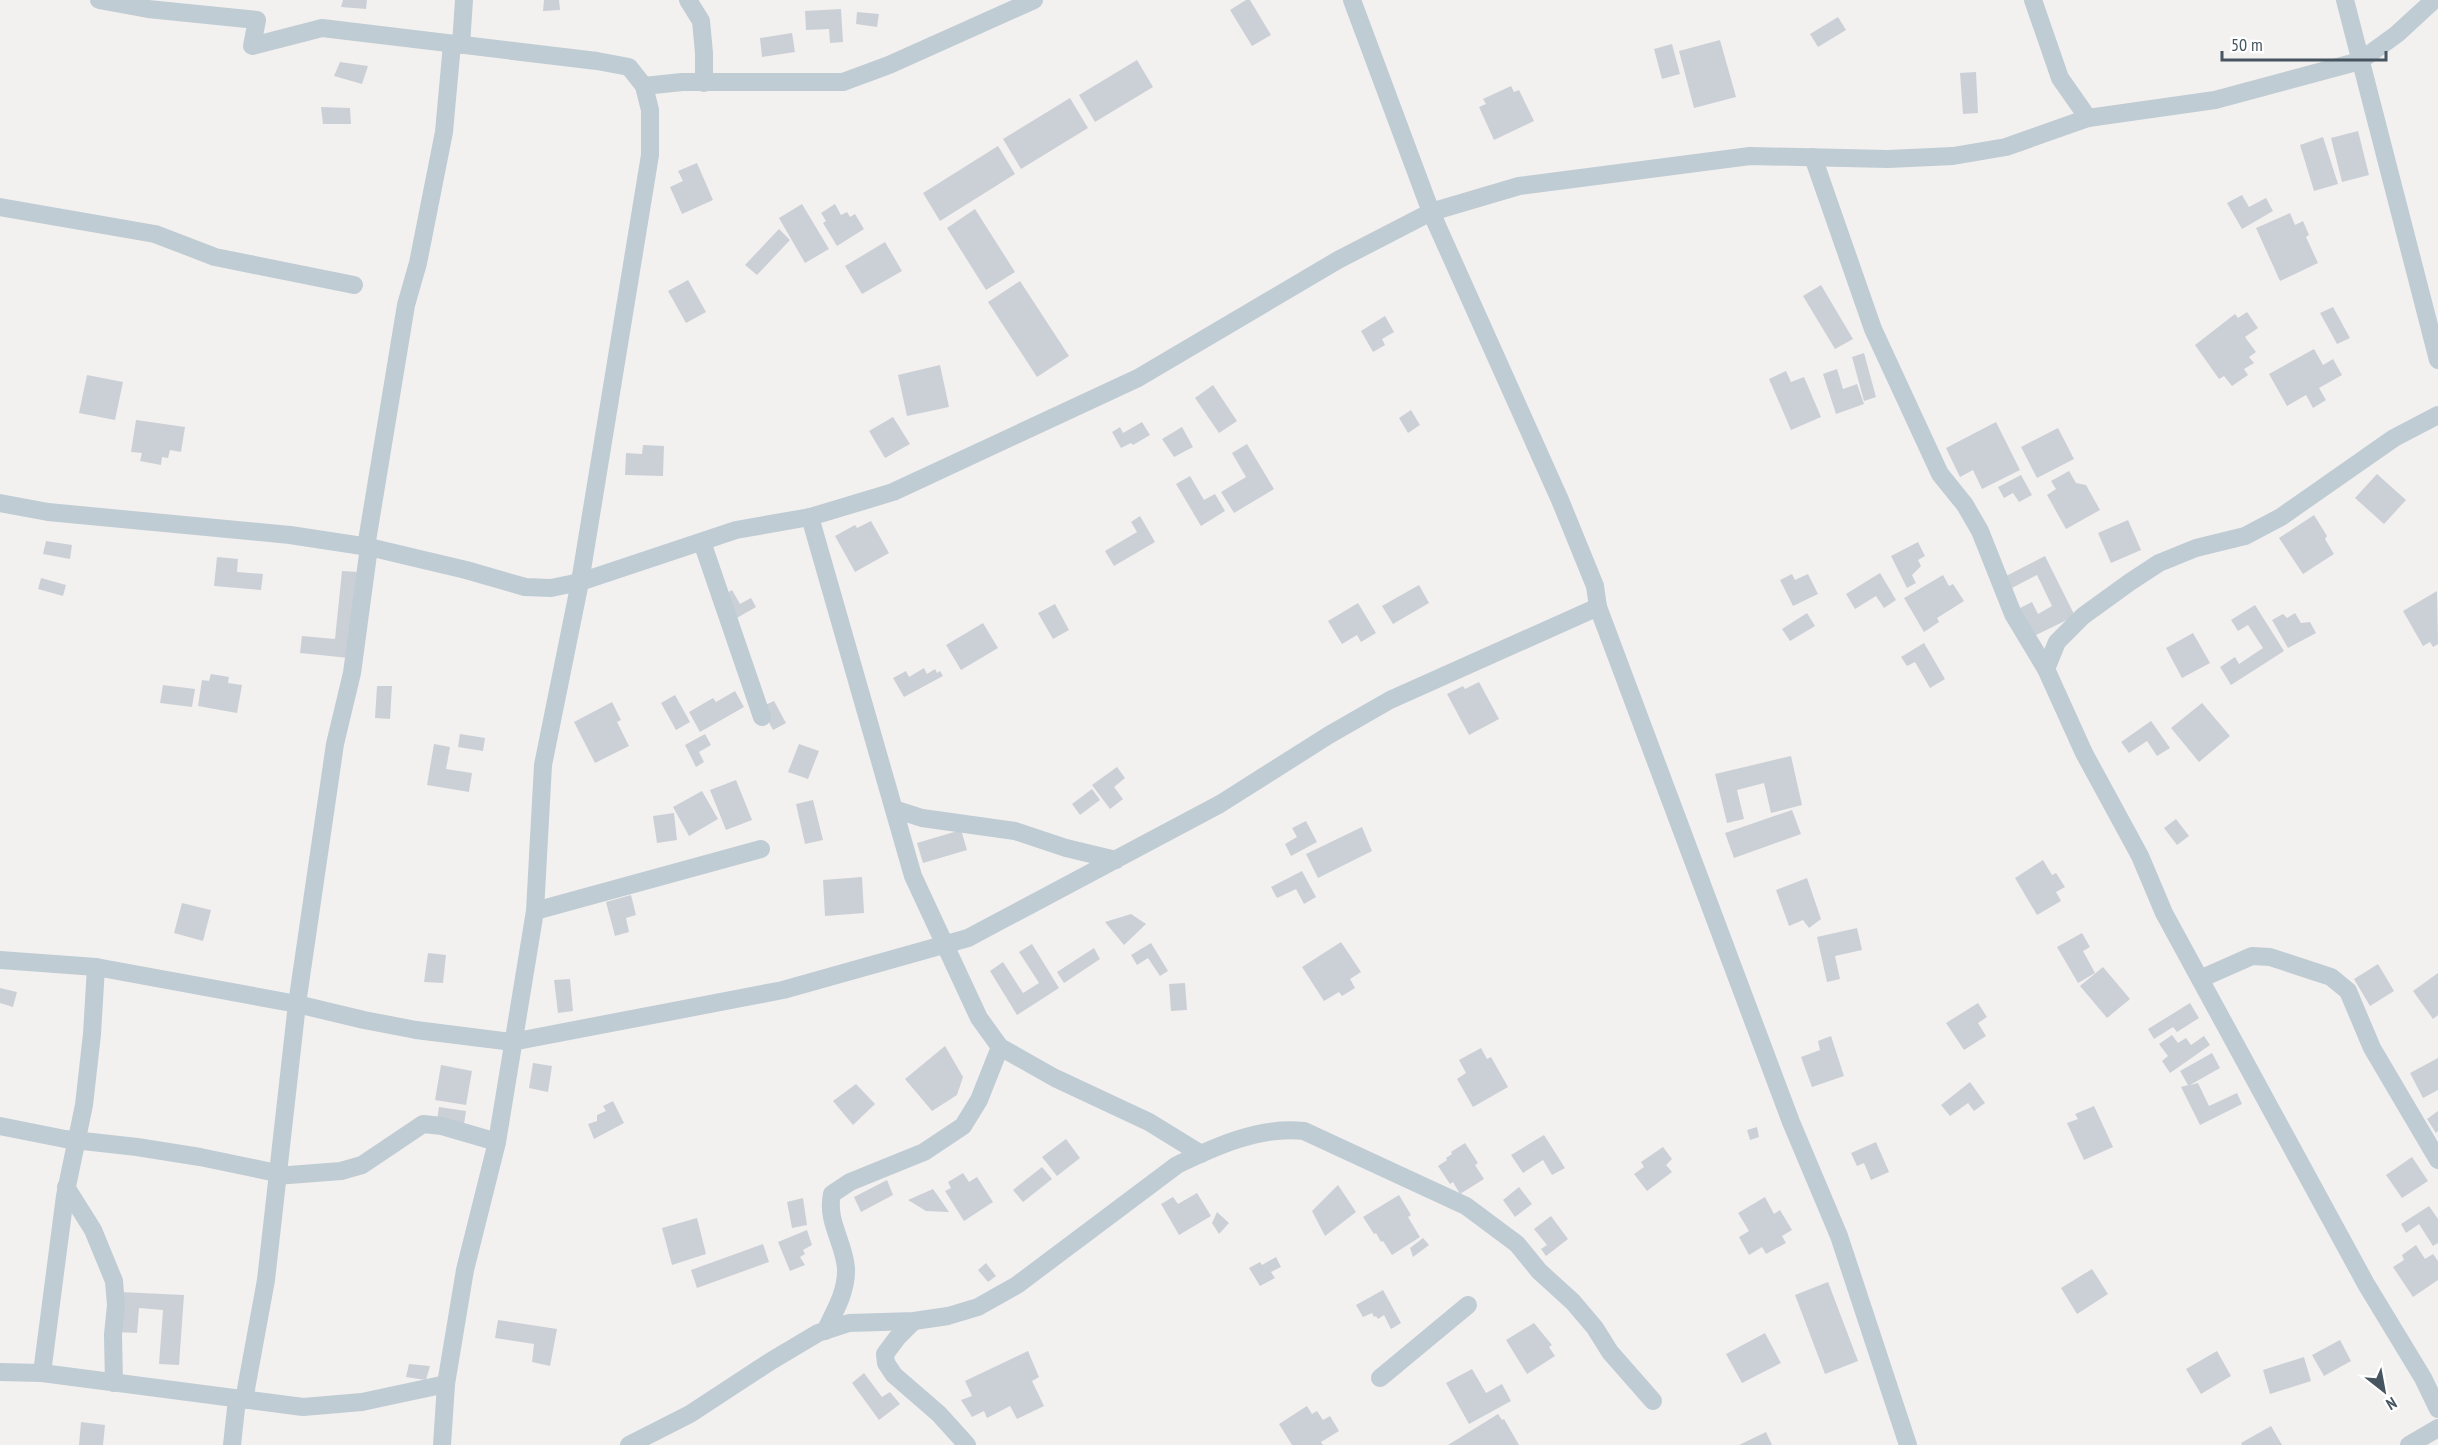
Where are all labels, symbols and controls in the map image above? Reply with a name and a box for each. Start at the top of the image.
scale bar [2222,24,2386,62]
text: 50 m [2231,33,2263,56]
north arrow [2354,1361,2414,1421]
text: N [2383,1393,2401,1415]

